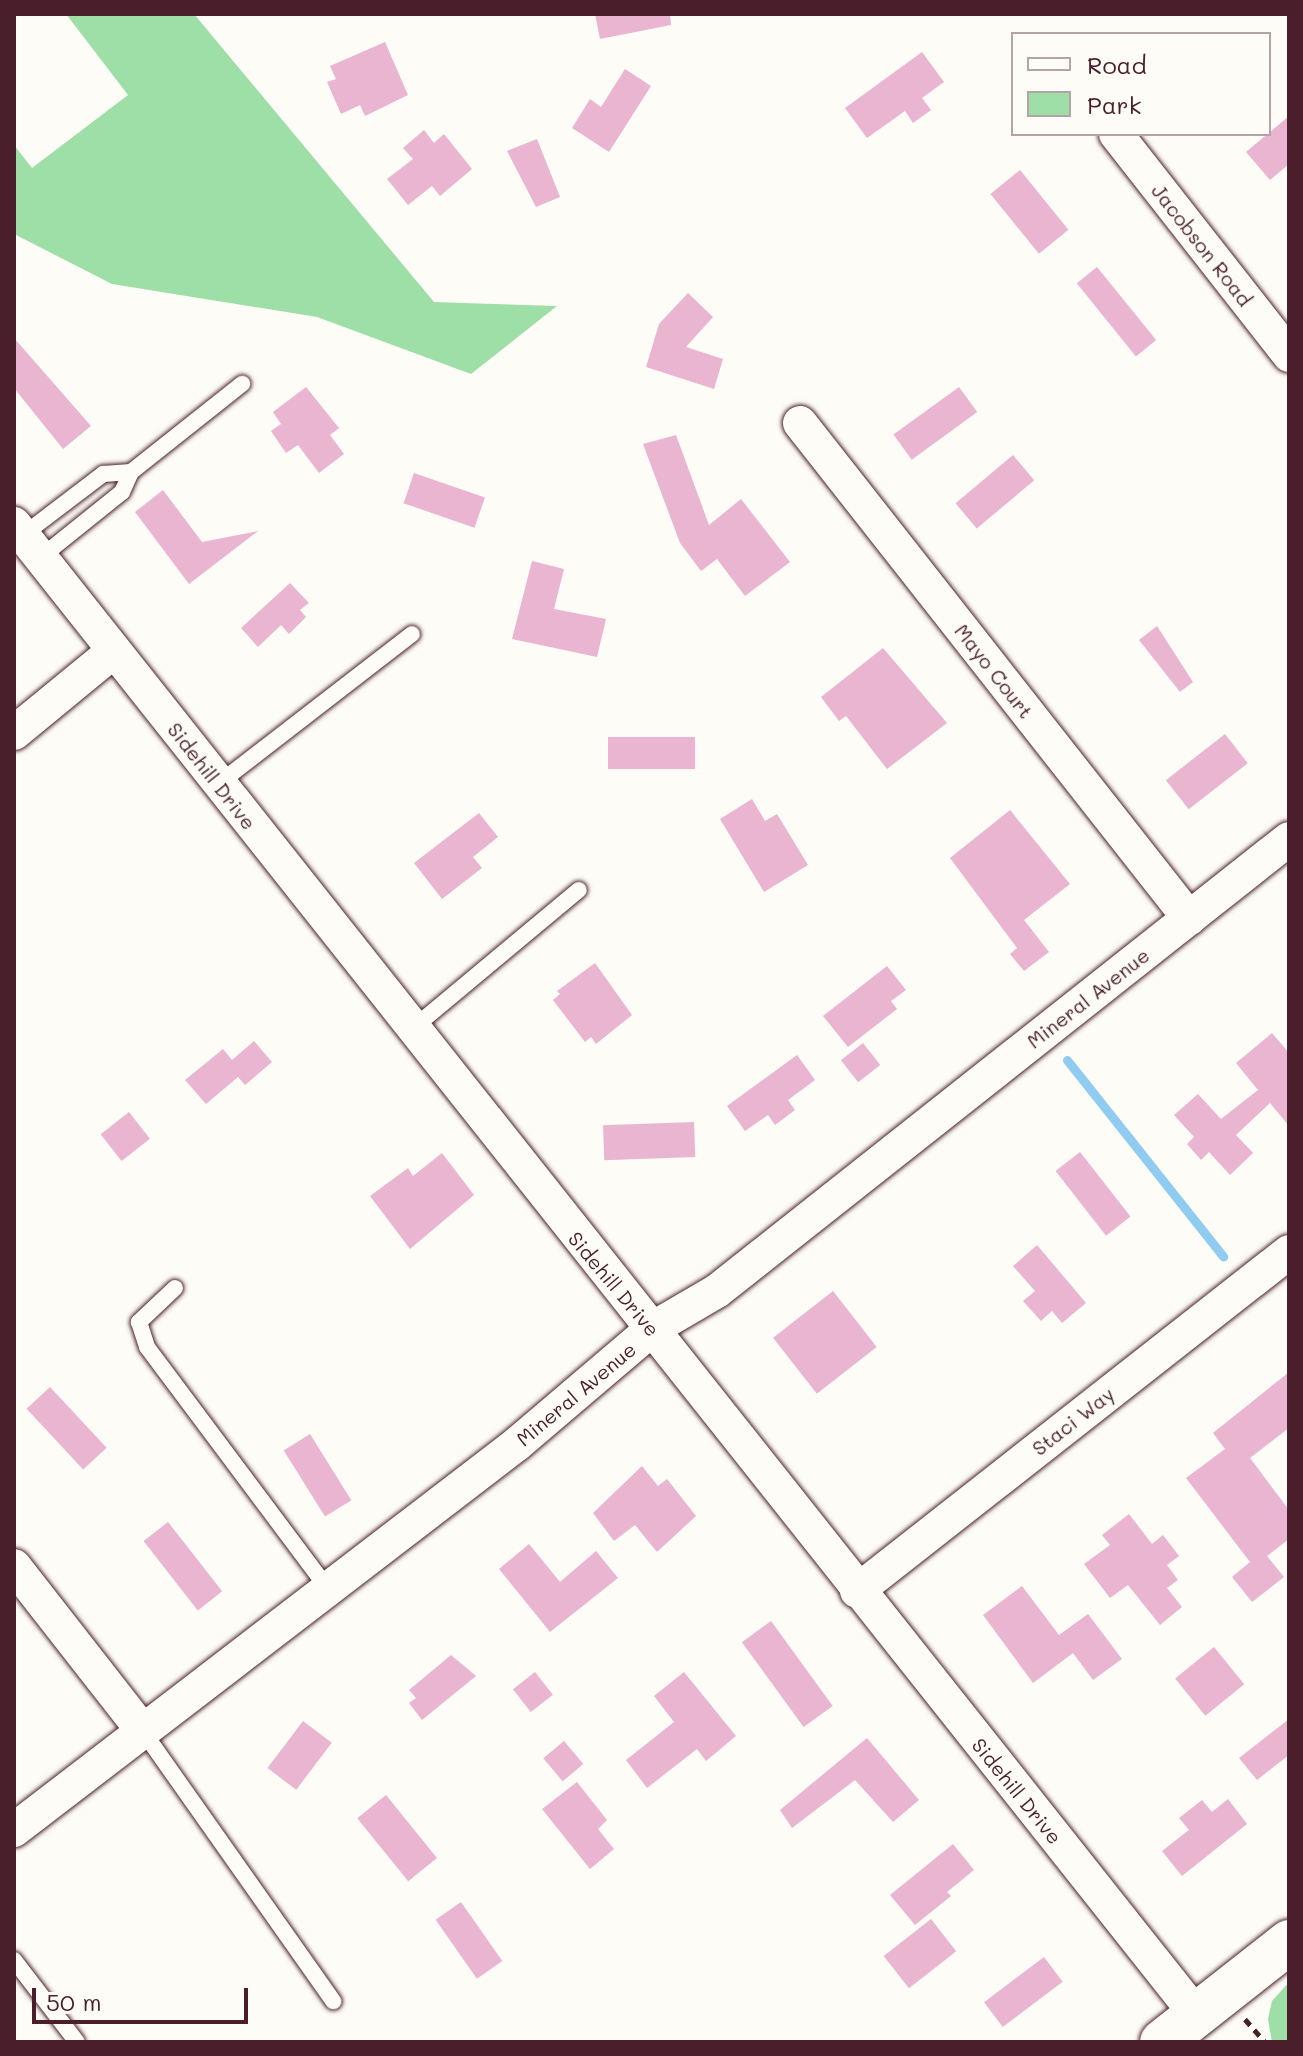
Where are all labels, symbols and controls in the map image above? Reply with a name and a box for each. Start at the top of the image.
legend [1011,32,1271,136]
text: Road [1087,49,1147,80]
text: Park [1087,89,1141,120]
street label: Jacobson Road [1147,179,1257,311]
street label: Mayo Court [950,619,1038,723]
street label: Sidehill Drive [163,718,261,834]
street label: Mineral Avenue [1022,943,1154,1053]
street label: Sidehill Drive [563,1227,665,1341]
street label: Mineral Avenue [511,1337,641,1451]
street label: Staci Way [1027,1382,1119,1460]
street label: Sidehill Drive [967,1733,1067,1849]
scale bar [36,1972,252,2022]
text: 50 m [46,1986,102,2017]

